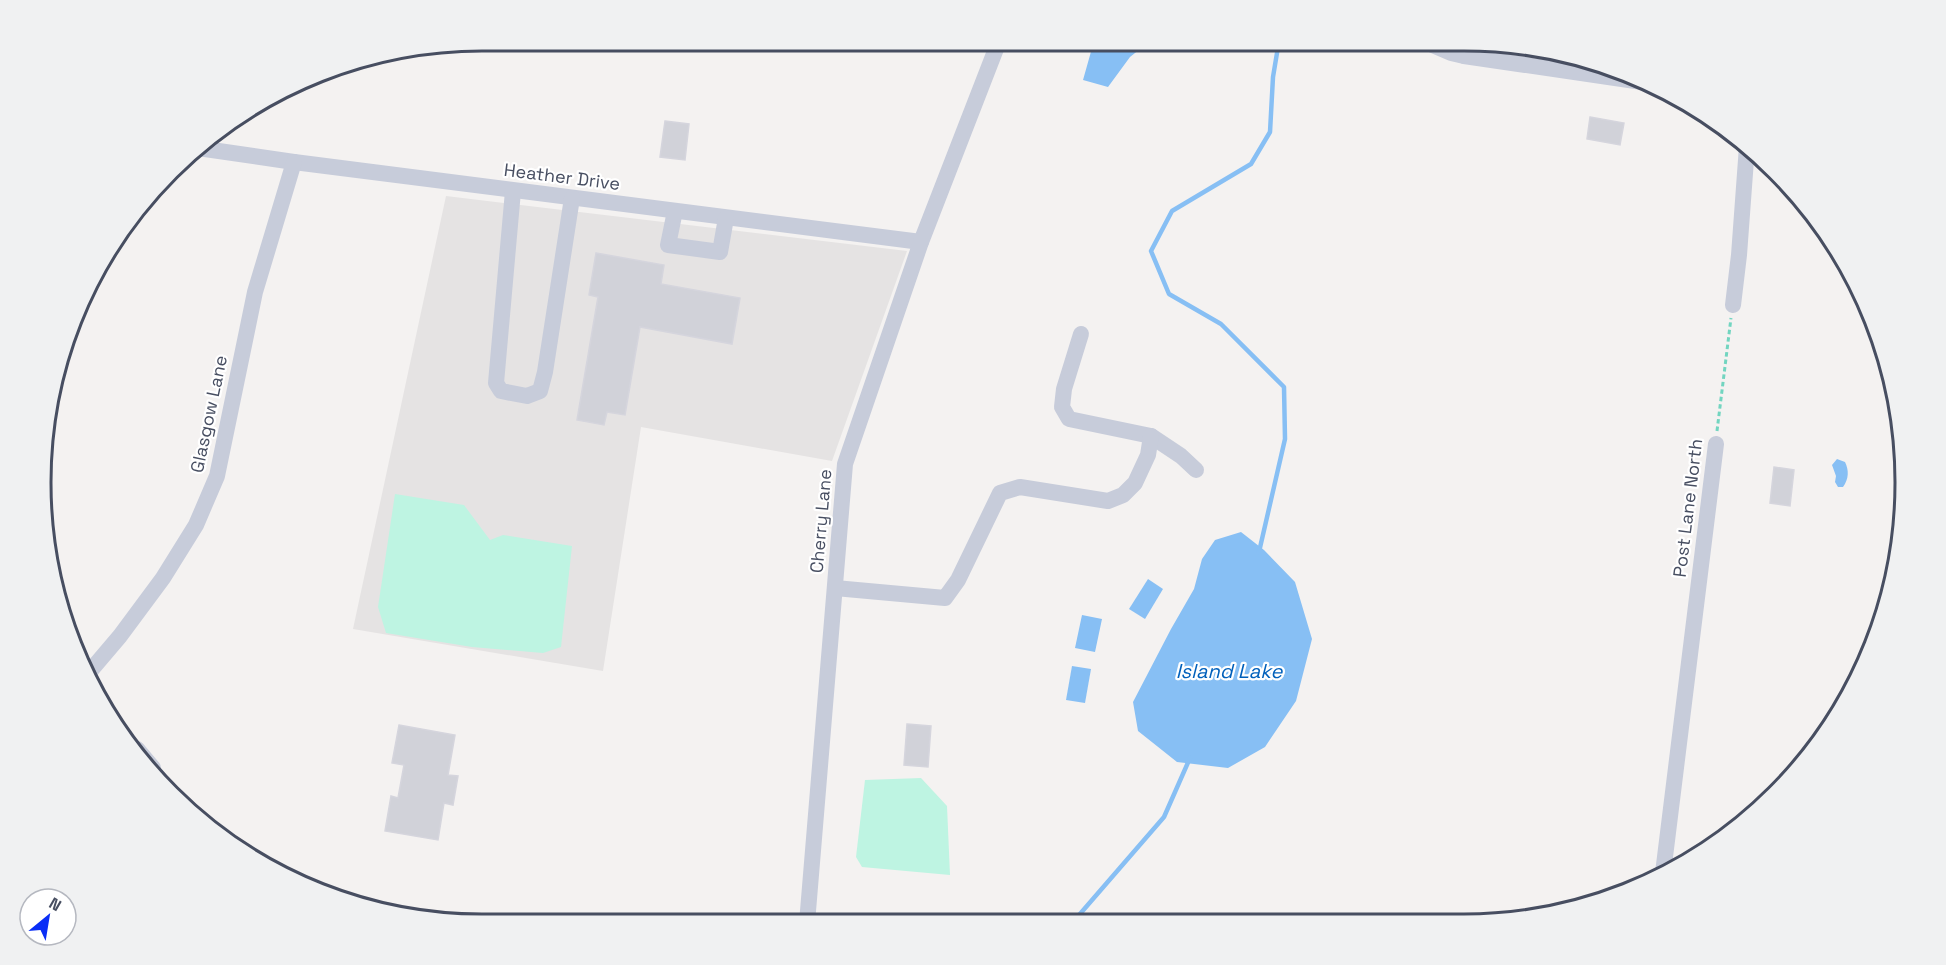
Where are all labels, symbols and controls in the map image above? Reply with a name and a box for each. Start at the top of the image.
street label: Heather Drive [503,158,621,195]
street label: Glasgow Lane [185,353,232,475]
street label: Post Lane North [1668,437,1707,579]
street label: Cherry Lane [804,468,837,574]
water label: Island Lake [1176,658,1283,684]
north arrow [18,887,78,947]
text: N [45,893,65,916]

